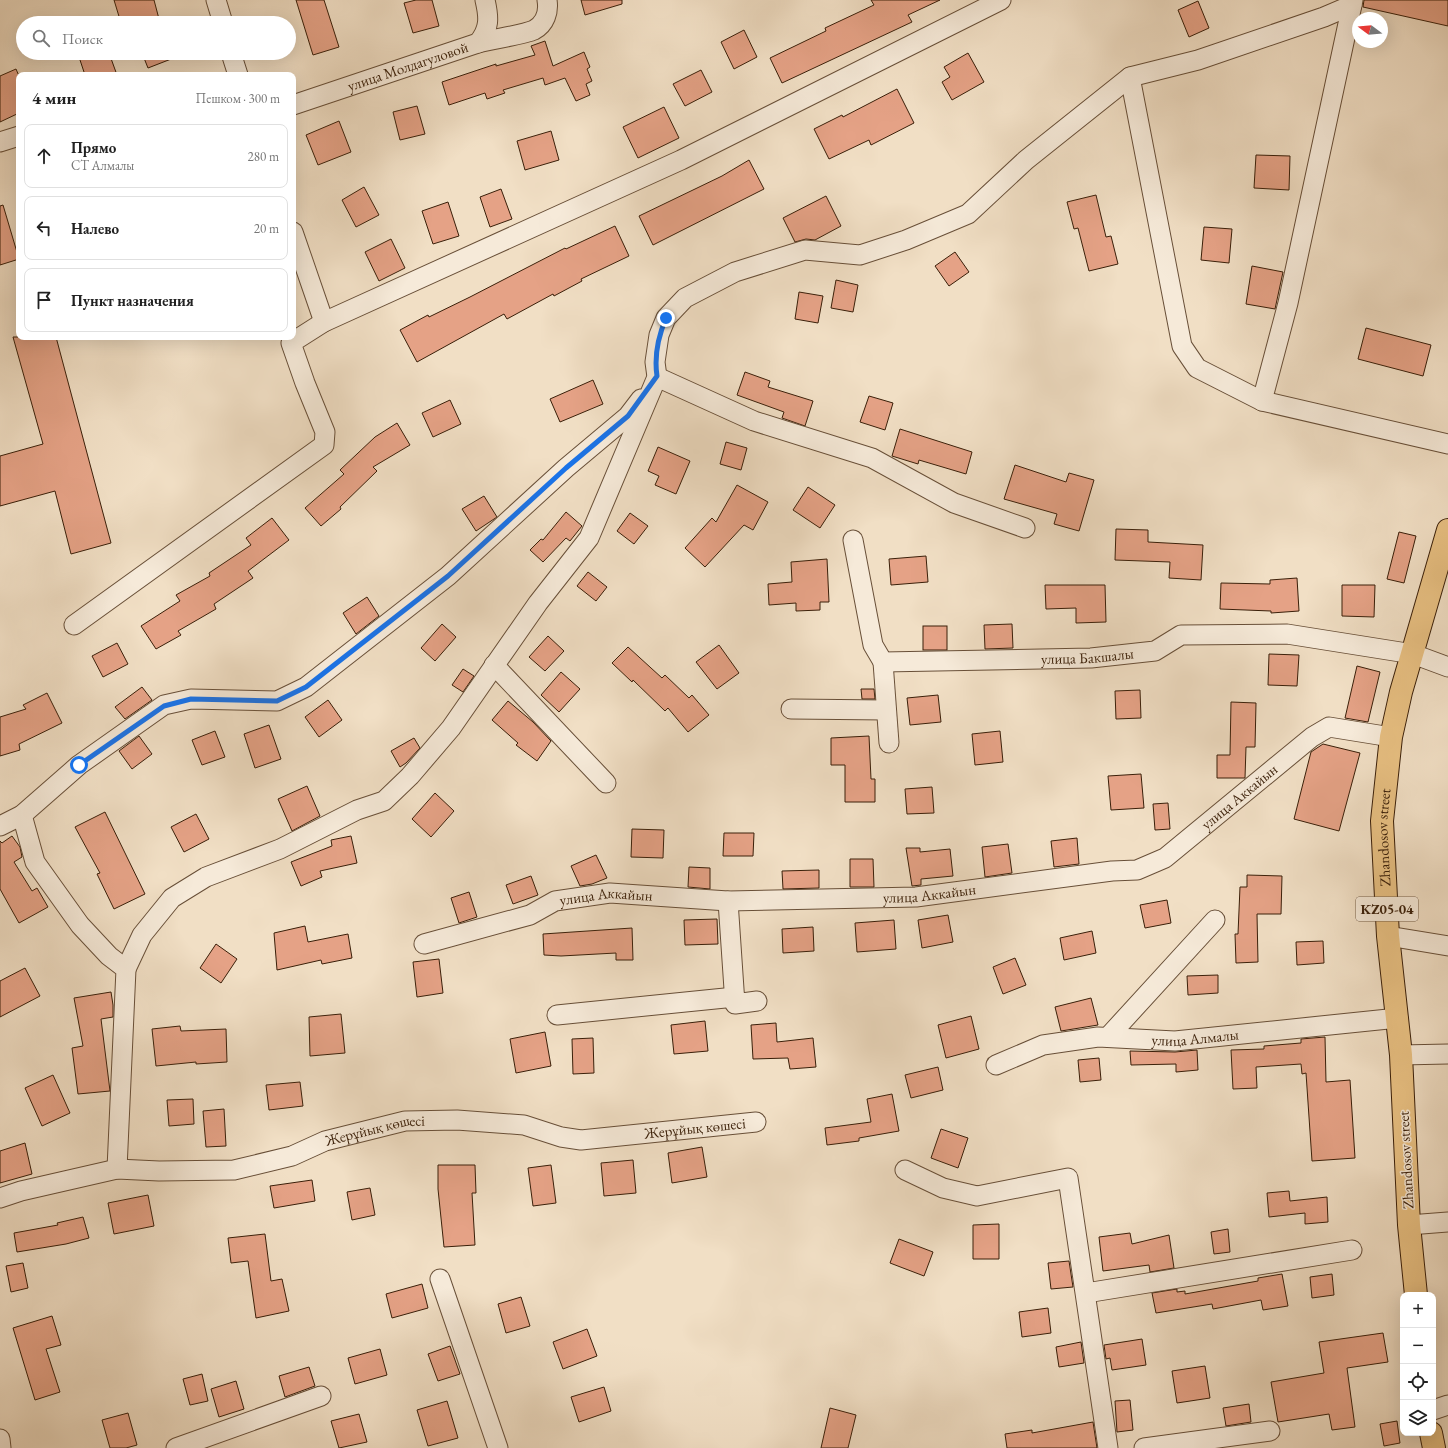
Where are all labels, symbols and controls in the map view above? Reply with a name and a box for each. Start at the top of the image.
north arrow [1352,12,1388,48]
search box [16,16,296,60]
icon: search [30,27,52,49]
text: Поиск [62,29,103,48]
street label: улица Молдагуловой [345,37,471,95]
text: 4 мин [32,87,76,109]
text: Пешком · 300 m [196,90,280,107]
text: Прямо [71,138,116,157]
icon: ahead [33,145,55,167]
text: 280 m [248,148,279,165]
text: СТ Алмалы [71,157,134,174]
icon: left [33,217,55,239]
text: Налево [71,219,119,238]
text: 20 m [254,220,279,237]
icon: arrive [33,289,55,311]
text: Пункт назначения [71,291,194,310]
route end [657,309,675,327]
street label: улица Бакшалы [1041,643,1134,668]
route start [70,756,88,774]
street label: улица Аккайын [1197,759,1281,833]
street label: Zhandosov street [1372,787,1394,887]
street label: улица Аккайын [883,879,977,907]
street label: улица Аккайын [558,883,653,909]
road number: KZ05-04 [1356,897,1418,921]
street label: улица Алмалы [1151,1024,1240,1050]
street label: Жерұйық көшесі [322,1110,425,1150]
street label: Zhandosov street [1393,1110,1418,1210]
street label: Жерұйық көшесі [642,1113,747,1143]
map controls [1400,1292,1436,1436]
button: + [1400,1292,1436,1328]
button: − [1400,1328,1436,1364]
button: locate [1400,1364,1436,1400]
button: layers [1400,1400,1436,1436]

